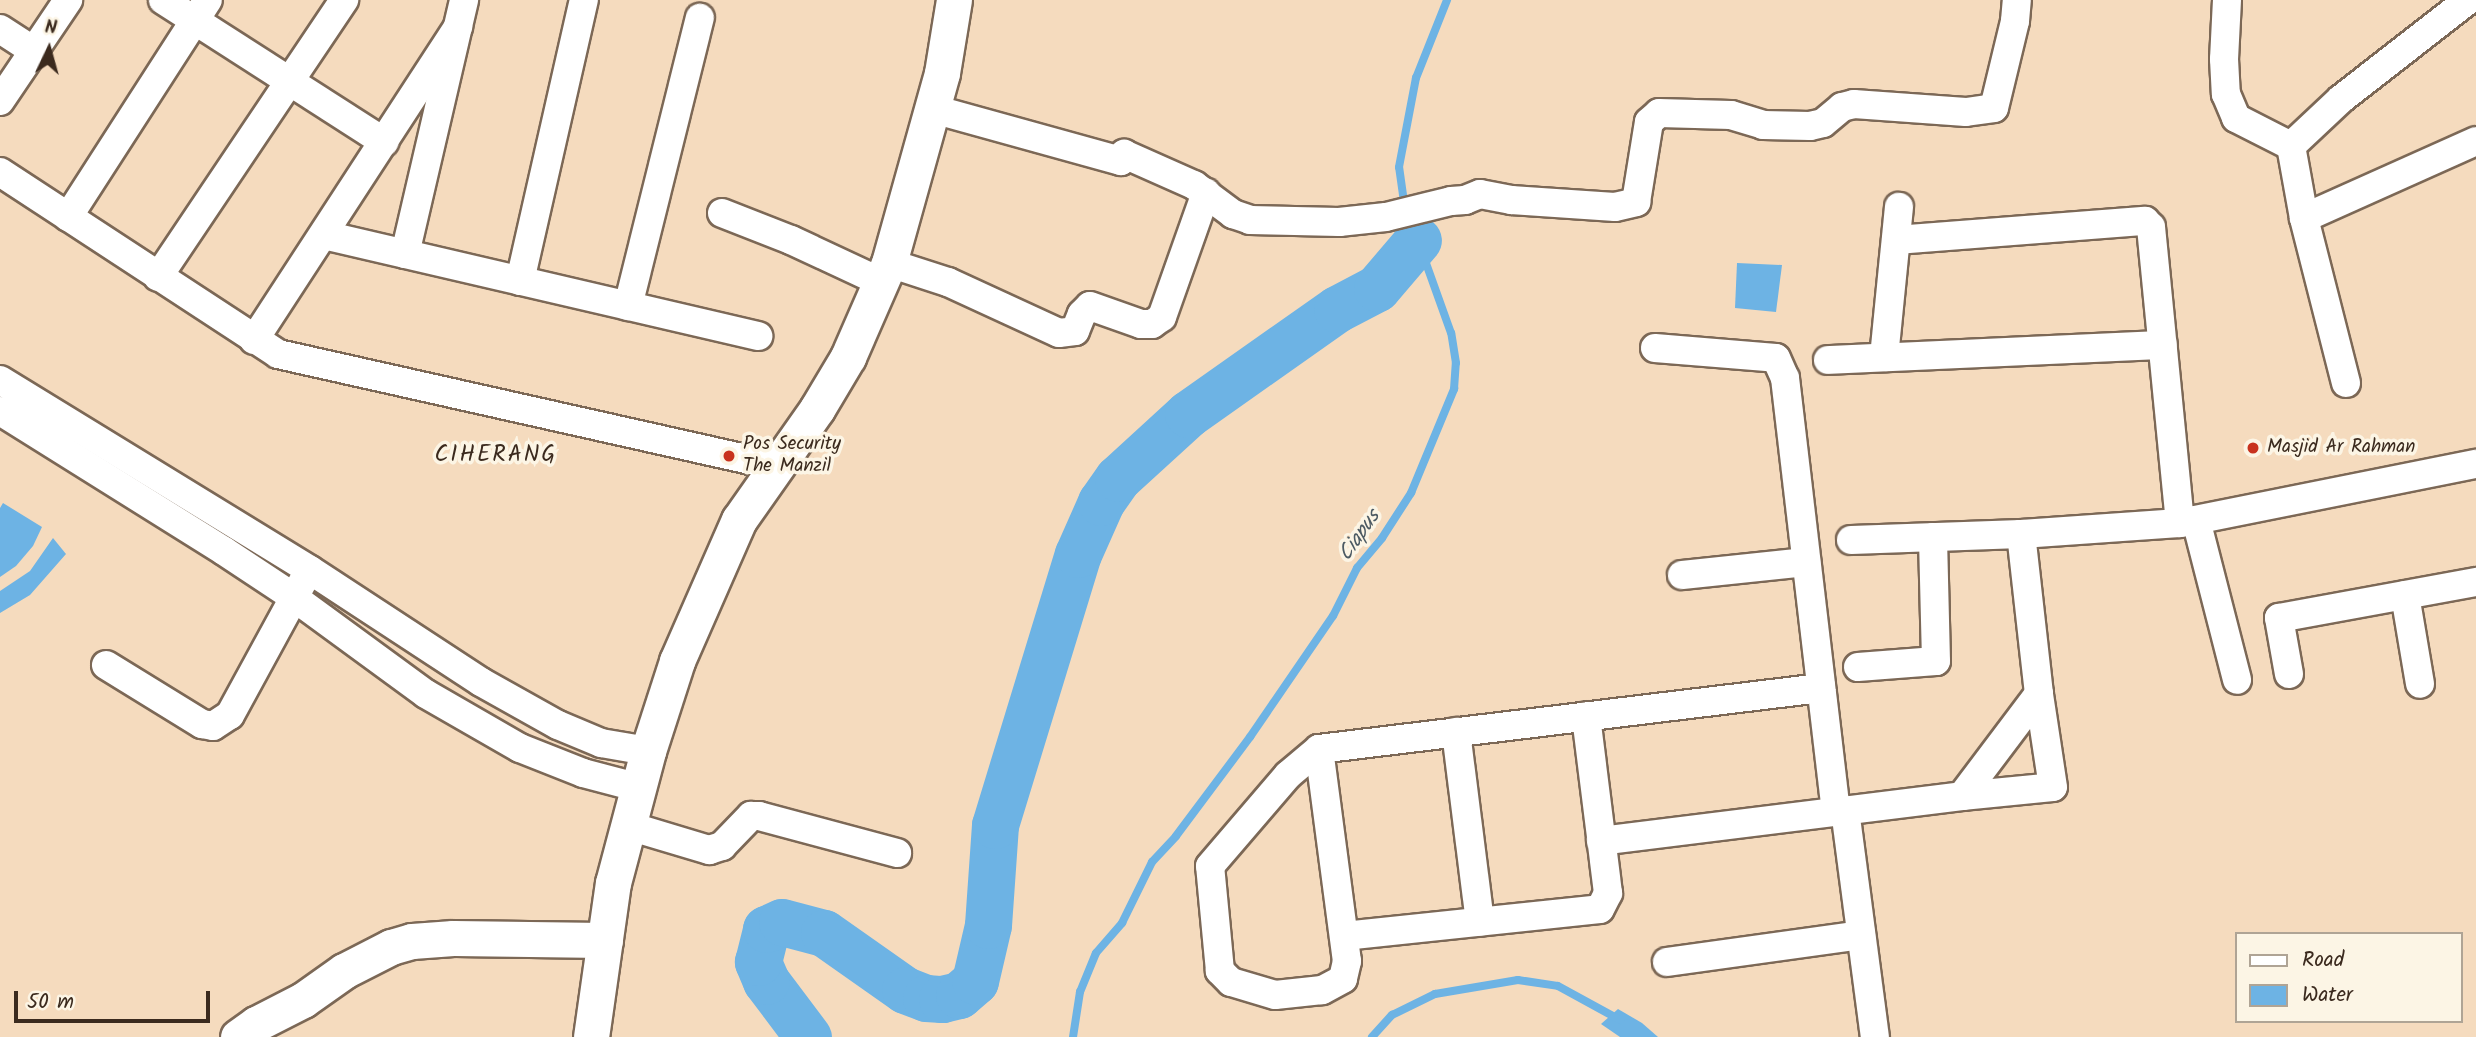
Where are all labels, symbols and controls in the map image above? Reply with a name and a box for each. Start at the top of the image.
text: N [44,13,58,44]
north arrow [14,14,84,84]
place label: Pos Security The Manzil [743,434,841,478]
place label: Masjid Ar Rahman [2267,437,2415,459]
marker: Masjid Ar Rahman [2245,440,2261,456]
district label: CIHERANG [436,441,556,469]
marker: Pos Security The Manzil [721,448,737,464]
water label: Ciapus [1333,506,1387,566]
legend [2234,932,2462,1023]
text: Road [2302,944,2344,977]
scale bar [18,978,214,1022]
text: Water [2302,979,2353,1012]
text: 50 m [27,986,74,1019]

